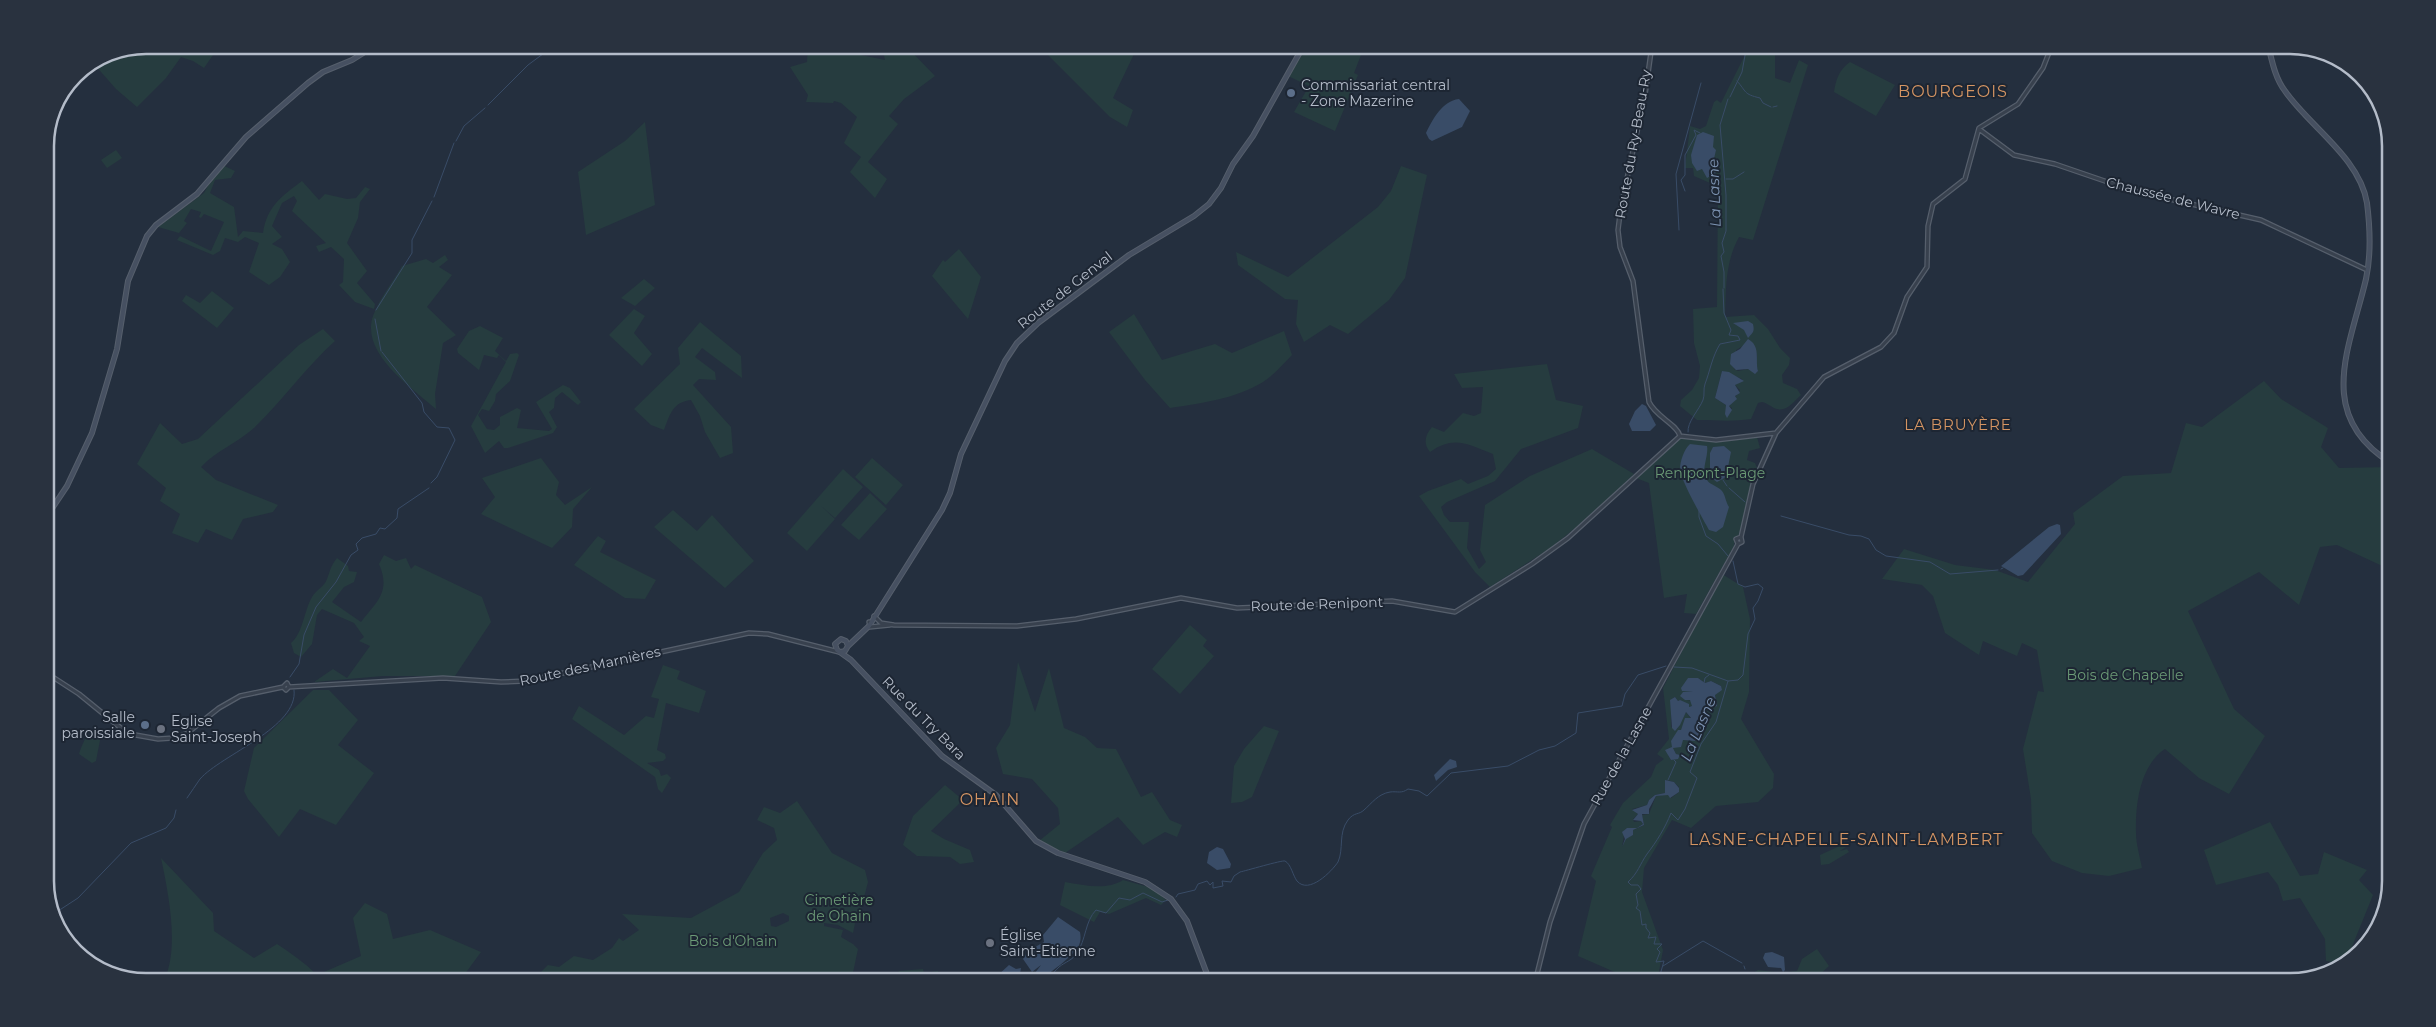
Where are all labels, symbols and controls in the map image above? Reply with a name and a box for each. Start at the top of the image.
street label: Route du Ry-Beau-Ry [1611,68,1655,220]
place label: Commissariat central - Zone Mazerine [1301,76,1450,110]
district label: BOURGEOIS [1898,82,2008,101]
marker: Commissariat central - Zone Mazerine [1285,87,1297,99]
water label: La Lasne [1703,159,1725,227]
street label: Chaussée de Wavre [2104,173,2242,223]
street label: Route de Genval [1014,247,1116,333]
district label: LA BRUYÈRE [1904,415,2012,434]
park label: Renipont-Plage [1655,464,1765,482]
street label: Route de Renipont [1250,593,1384,615]
street label: Route des Marnières [518,642,662,690]
park label: Bois de Chapelle [2067,666,2183,684]
street label: Rue du Try Bara [878,672,970,764]
water label: La Lasne [1676,694,1720,764]
street label: Rue de la Lasne [1586,703,1656,809]
place label: Salle paroissiale [61,708,135,742]
place label: Eglise Saint-Joseph [171,712,262,746]
marker: Salle paroissiale [139,719,151,731]
marker: Eglise Saint-Joseph [155,723,167,735]
district label: OHAIN [960,790,1020,809]
district label: LASNE-CHAPELLE-SAINT-LAMBERT [1689,830,2003,849]
park label: Cimetière de Ohain [805,891,873,925]
place label: Église Saint-Etienne [1000,926,1095,960]
park label: Bois d'Ohain [689,932,777,950]
marker: Église Saint-Etienne [984,937,996,949]

